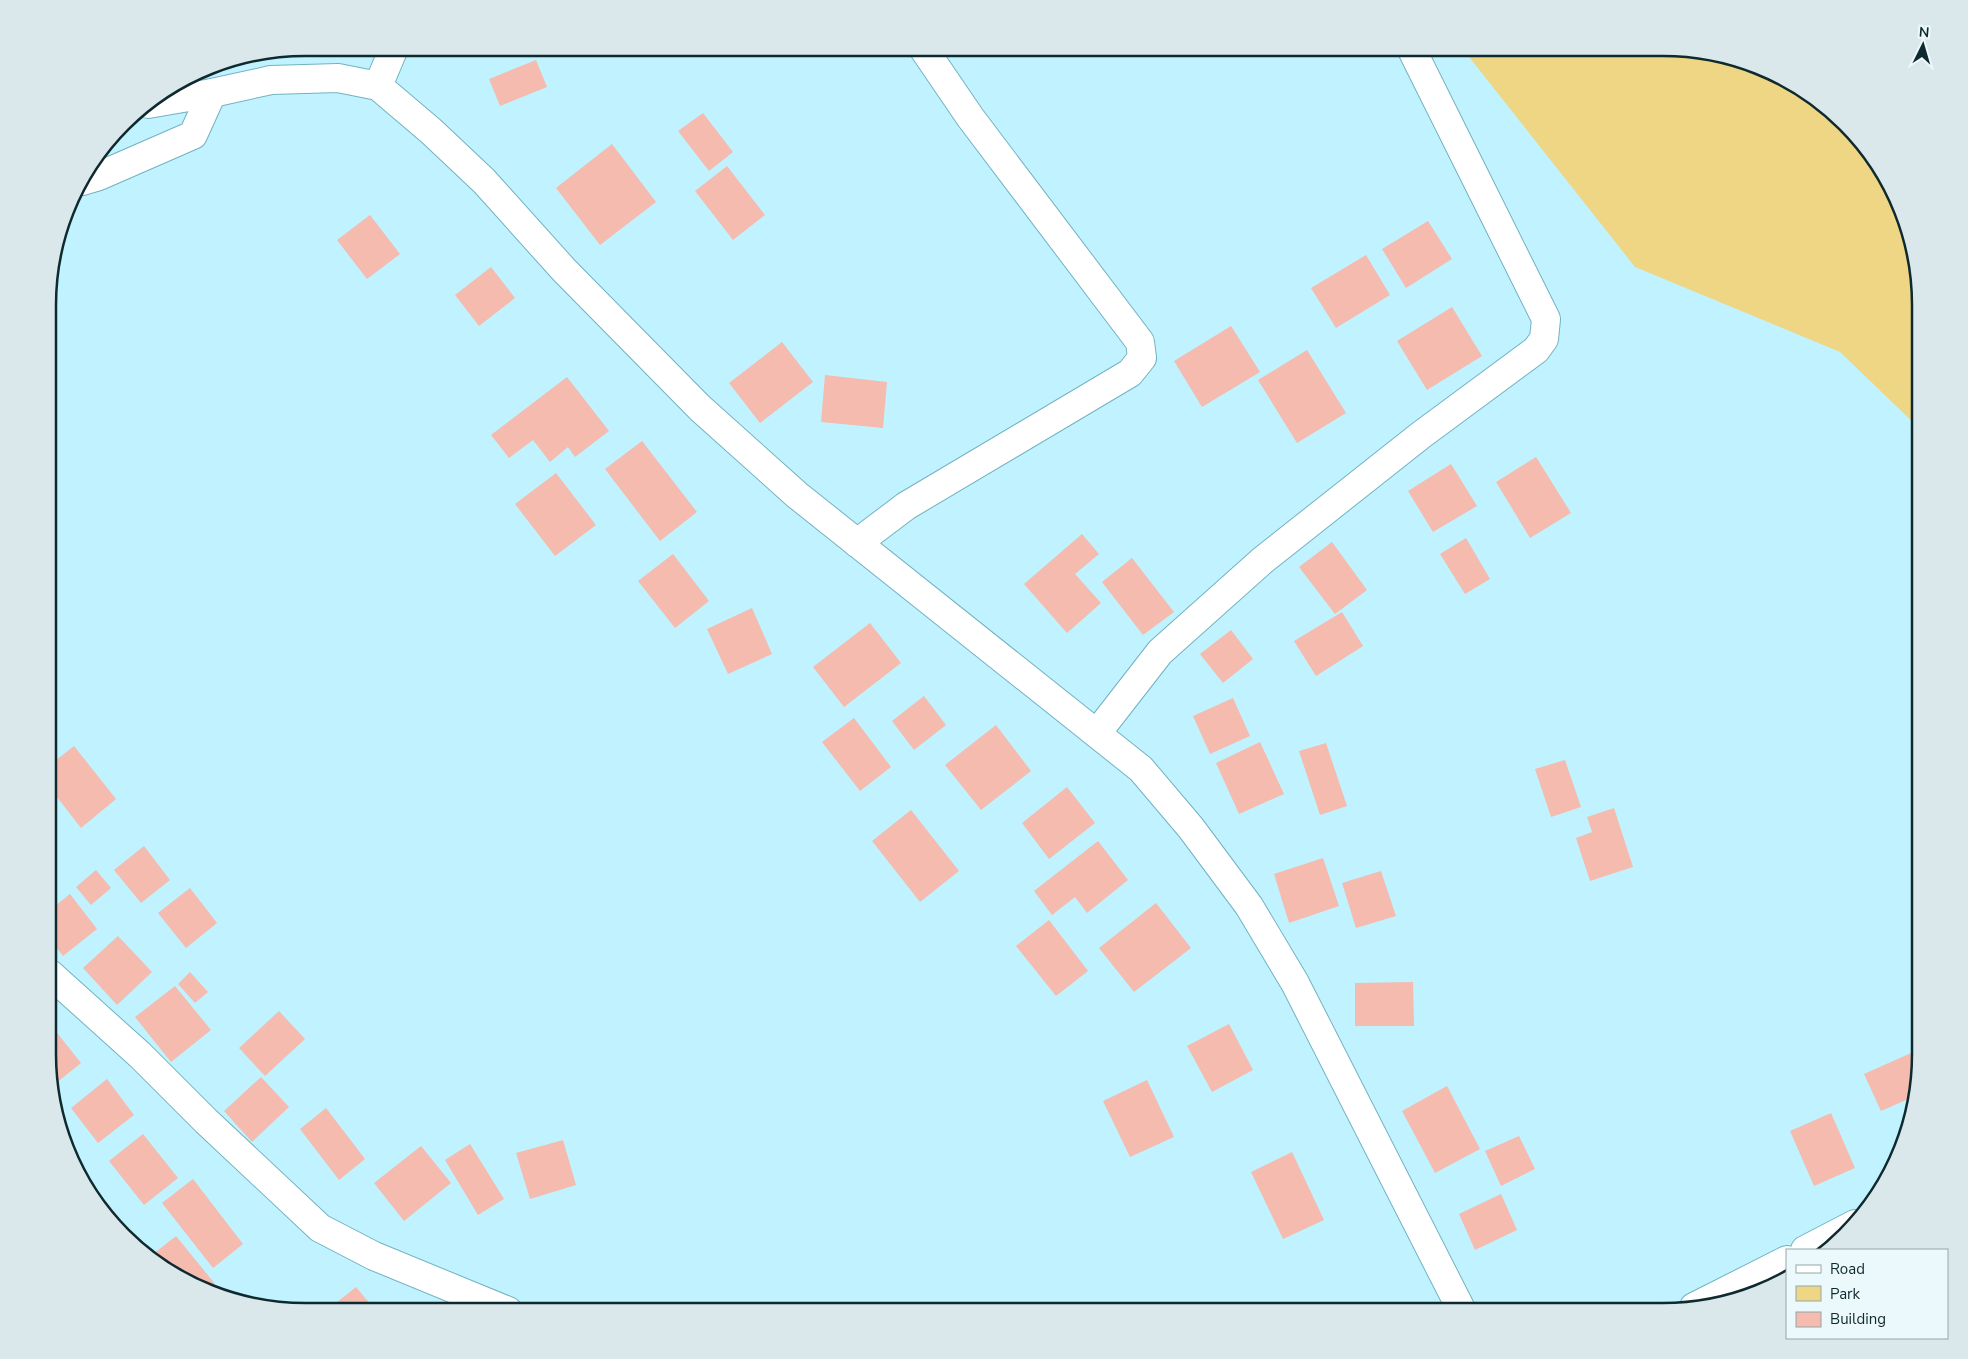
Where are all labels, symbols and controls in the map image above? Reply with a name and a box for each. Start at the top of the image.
north arrow [1898,20,1948,70]
text: N [1918,23,1930,42]
legend [1786,1249,1948,1339]
text: Road [1830,1259,1865,1279]
text: Park [1830,1284,1860,1304]
text: Building [1830,1309,1886,1329]

